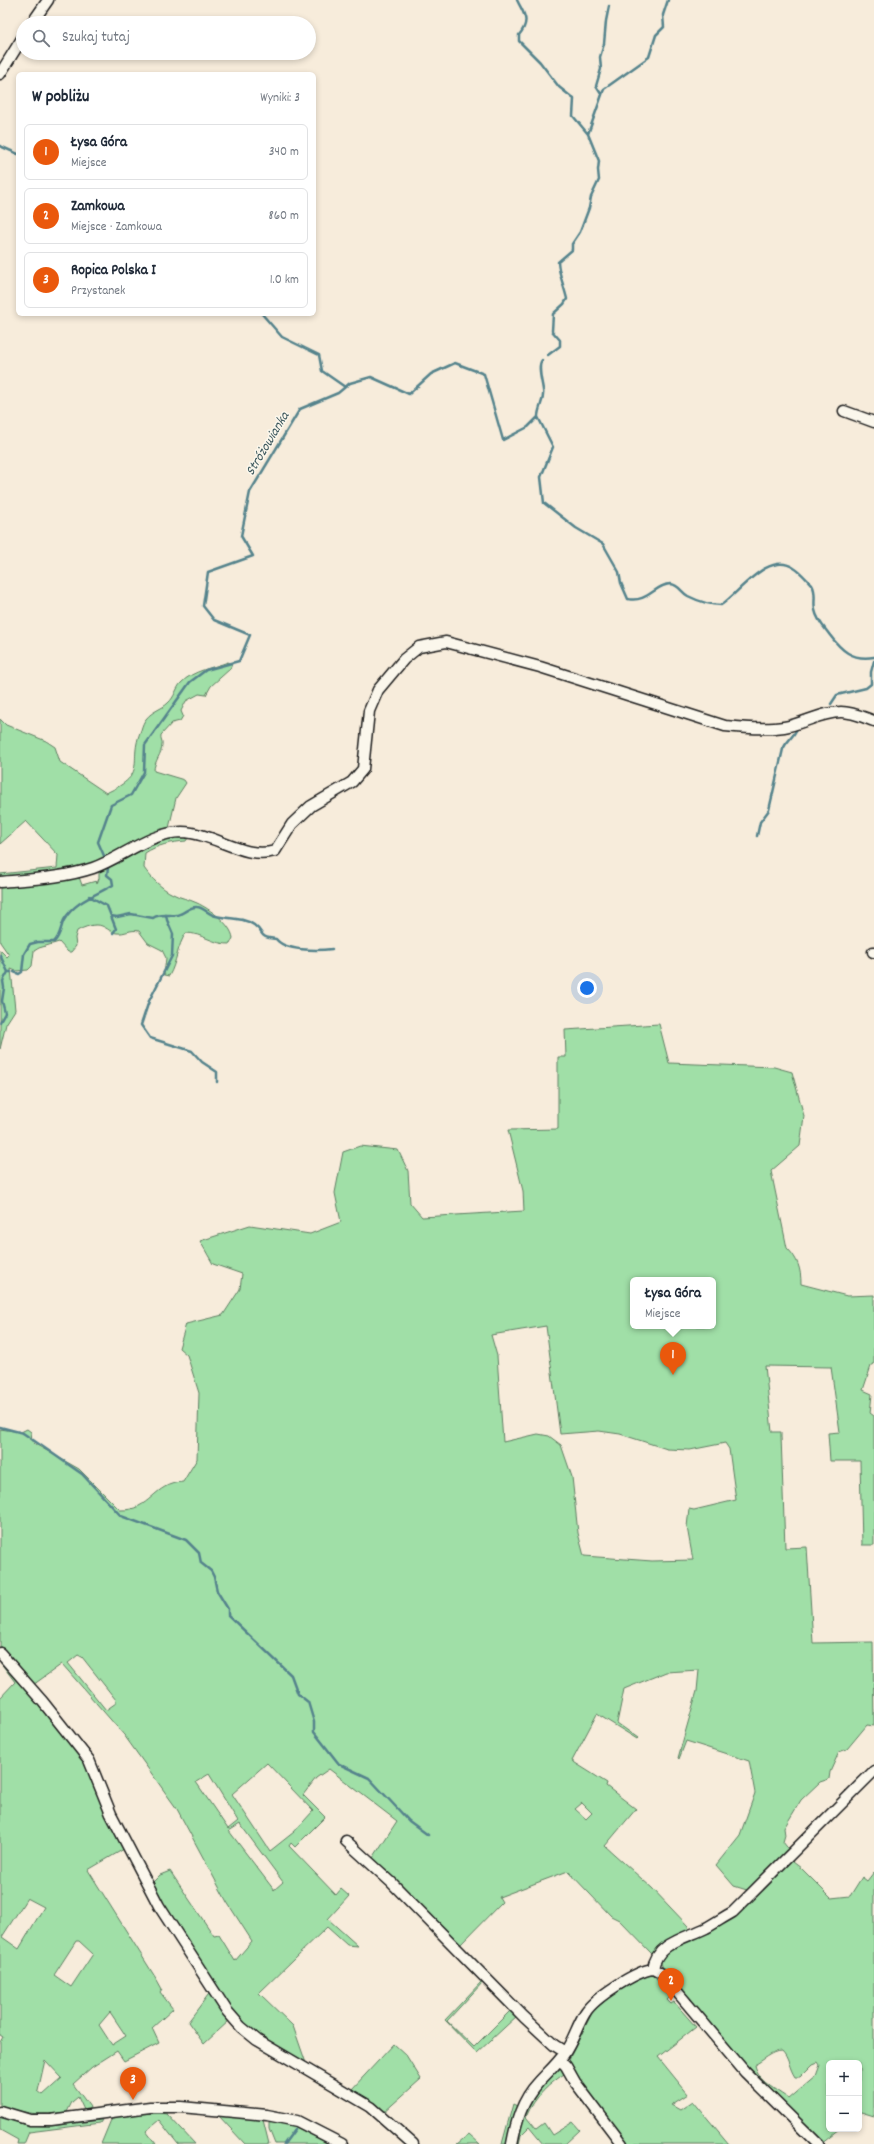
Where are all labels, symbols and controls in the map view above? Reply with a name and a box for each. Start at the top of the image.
search box [16,16,316,60]
icon: search [30,27,52,49]
text: Szukaj tutaj [62,27,130,49]
text: W pobliżu [32,86,89,110]
text: Wyniki: 3 [260,89,300,108]
text: Łysa Góra [71,132,127,154]
text: 1 [45,143,47,162]
text: 340 m [269,143,299,162]
text: Miejsce [71,154,107,173]
text: Zamkowa [71,196,124,218]
text: 2 [43,207,49,226]
text: 860 m [268,207,299,226]
text: Miejsce · Zamkowa [71,218,162,237]
text: Ropica Polska I [71,260,156,282]
text: 3 [43,271,49,290]
text: 1.0 km [270,271,299,290]
text: Przystanek [71,282,125,301]
water label: Stróżowianka [241,407,296,480]
your location [577,978,597,998]
popup [630,1277,716,1329]
text: Łysa Góra [645,1283,701,1305]
text: Miejsce [645,1305,681,1324]
pin: 1 [660,1342,686,1375]
pin: 2 [658,1968,684,2001]
map controls [826,2060,862,2132]
button: + [826,2060,862,2096]
pin: 3 [120,2067,146,2100]
button: − [826,2096,862,2132]

